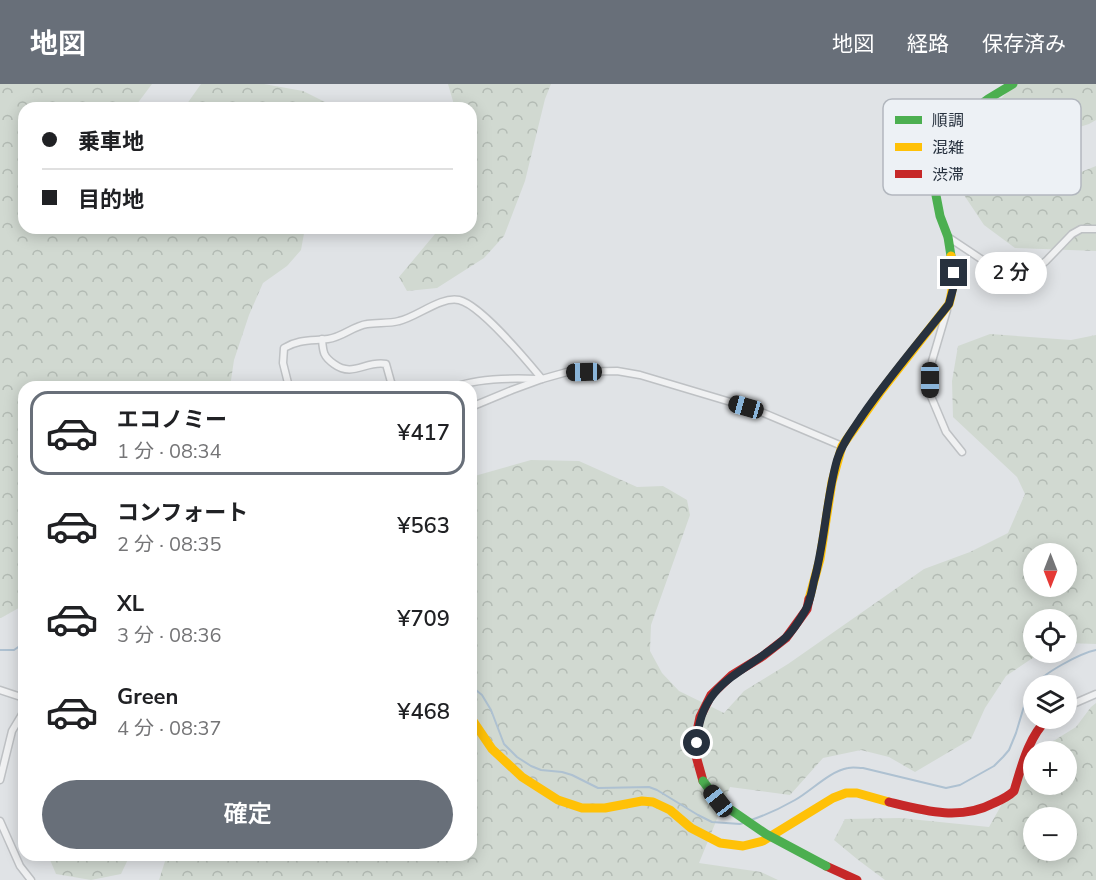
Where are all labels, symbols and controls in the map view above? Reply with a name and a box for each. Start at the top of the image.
text: 地図 [30,25,86,63]
text: 地図 [832,30,874,58]
text: 経路 [907,30,949,58]
text: 保存済み [982,30,1066,58]
legend [883,99,1081,195]
text: 順調 [932,110,964,132]
text: 乗車地 [78,127,144,157]
text: 混雑 [932,137,964,159]
text: 渋滞 [932,164,964,186]
text: 目的地 [78,185,144,215]
callout: 2 分 [975,252,1047,294]
route end [940,259,967,286]
text: 2 分 [992,259,1030,286]
car [921,362,939,398]
car [566,363,602,381]
car [726,393,766,421]
text: エコノミー [117,405,227,435]
icon: car [45,406,99,460]
text: ¥417 [397,418,450,448]
text: 1 分 · 08:34 [117,438,222,465]
text: コンフォート [117,498,248,528]
icon: car [45,499,99,553]
text: ¥563 [397,511,450,541]
text: 2 分 · 08:35 [117,531,222,558]
north arrow [1023,543,1077,597]
map controls [1023,543,1077,861]
text: XL [117,589,144,619]
icon: car [45,592,99,646]
text: ¥709 [397,604,450,634]
button: locate [1023,609,1077,663]
text: 3 分 · 08:36 [117,622,222,649]
button: layers [1023,675,1077,729]
text: Green [117,682,178,712]
icon: car [45,685,99,739]
text: ¥468 [397,697,450,727]
text: 4 分 · 08:37 [117,715,222,742]
route start [683,729,710,756]
button: + [1023,741,1077,795]
button: 確定 [42,780,453,849]
car [700,781,736,821]
button: − [1023,807,1077,861]

